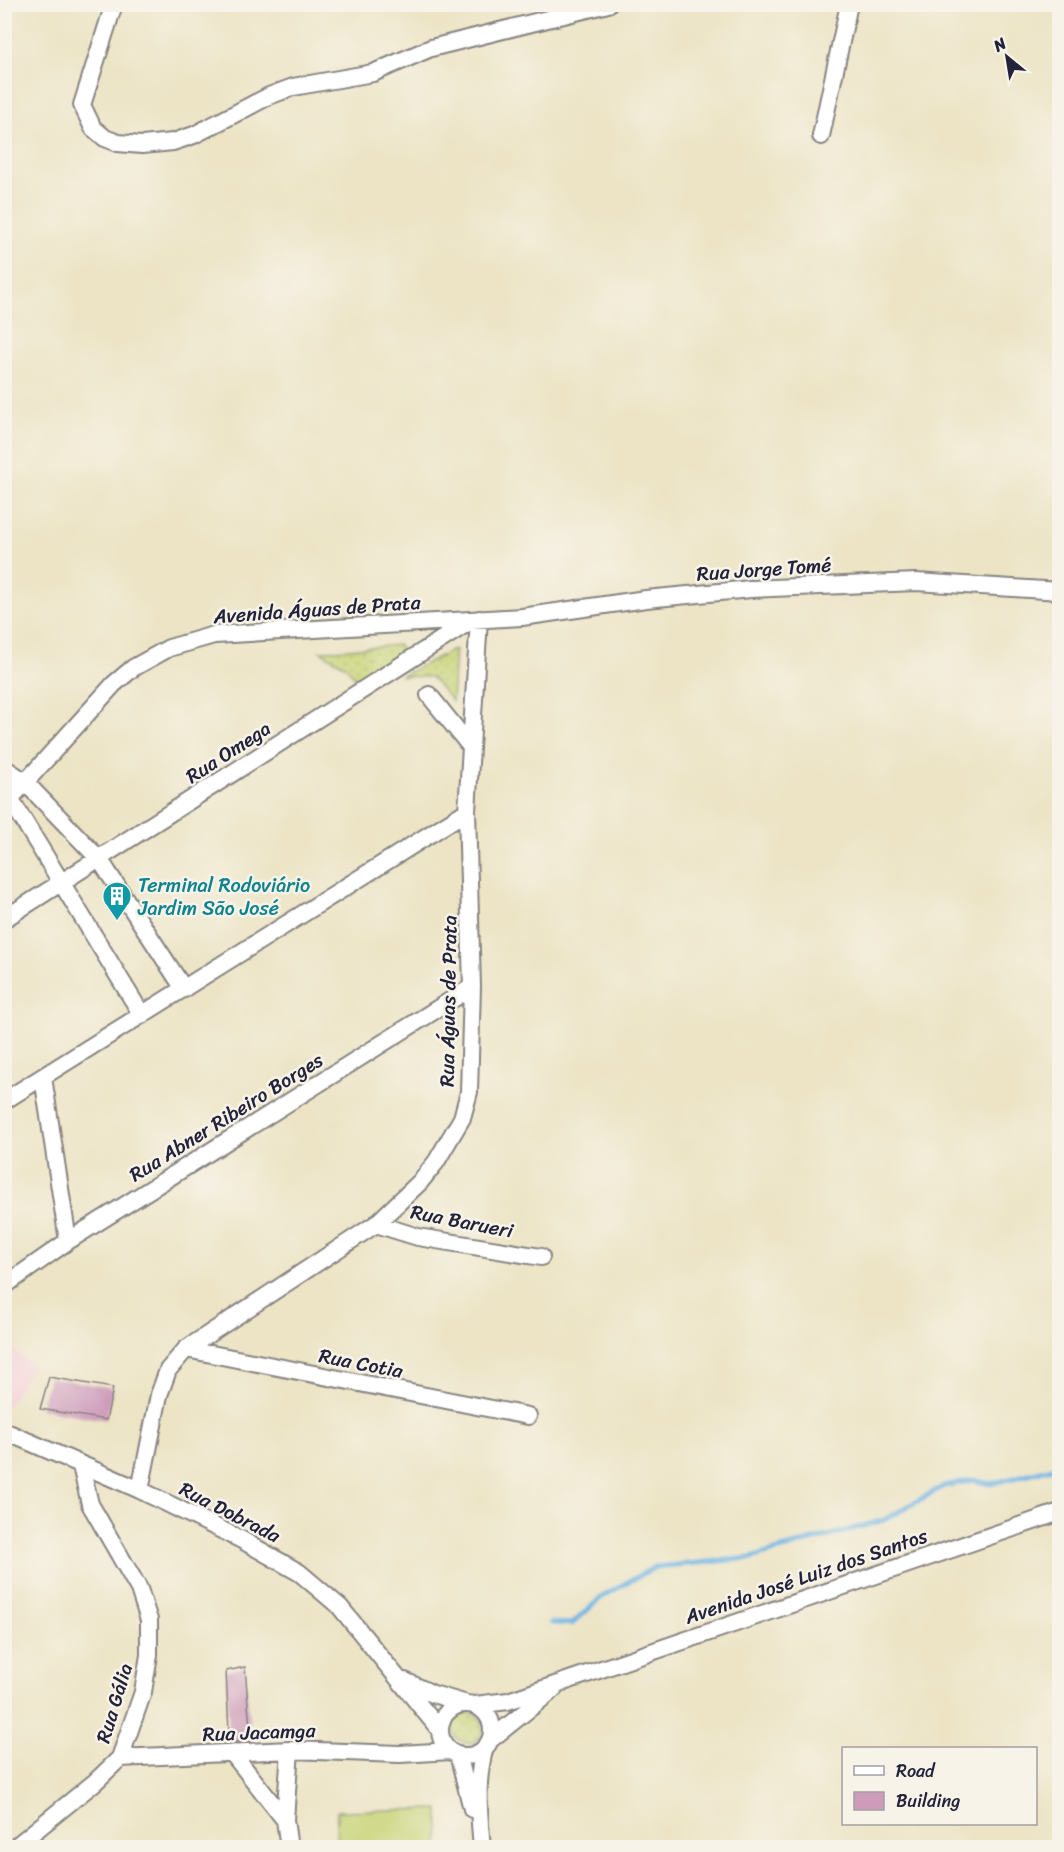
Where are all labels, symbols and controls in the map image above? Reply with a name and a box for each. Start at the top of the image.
north arrow [977,27,1037,87]
text: N [987,29,1013,60]
street label: Rua Jorge Tomé [695,547,833,592]
street label: Avenida Águas de Prata [211,585,423,634]
street label: Rua Omega [178,712,278,793]
place label: Terminal Rodoviário Jardim São José [137,868,310,926]
building icon: Terminal Rodoviário Jardim São José [101,880,133,922]
street label: Rua Águas de Prata [430,915,467,1087]
street label: Rua Abner Ribeiro Borges [122,1043,331,1192]
street label: Rua Barueri [408,1194,517,1249]
street label: Rua Cotia [316,1338,407,1389]
street label: Rua Dobrada [173,1472,287,1553]
street label: Avenida José Luiz dos Santos [679,1518,933,1635]
street label: Rua Gália [86,1659,143,1747]
street label: Rua Jacamga [202,1713,317,1752]
legend [842,1747,1037,1825]
text: Road [896,1755,936,1787]
text: Building [896,1785,960,1817]

